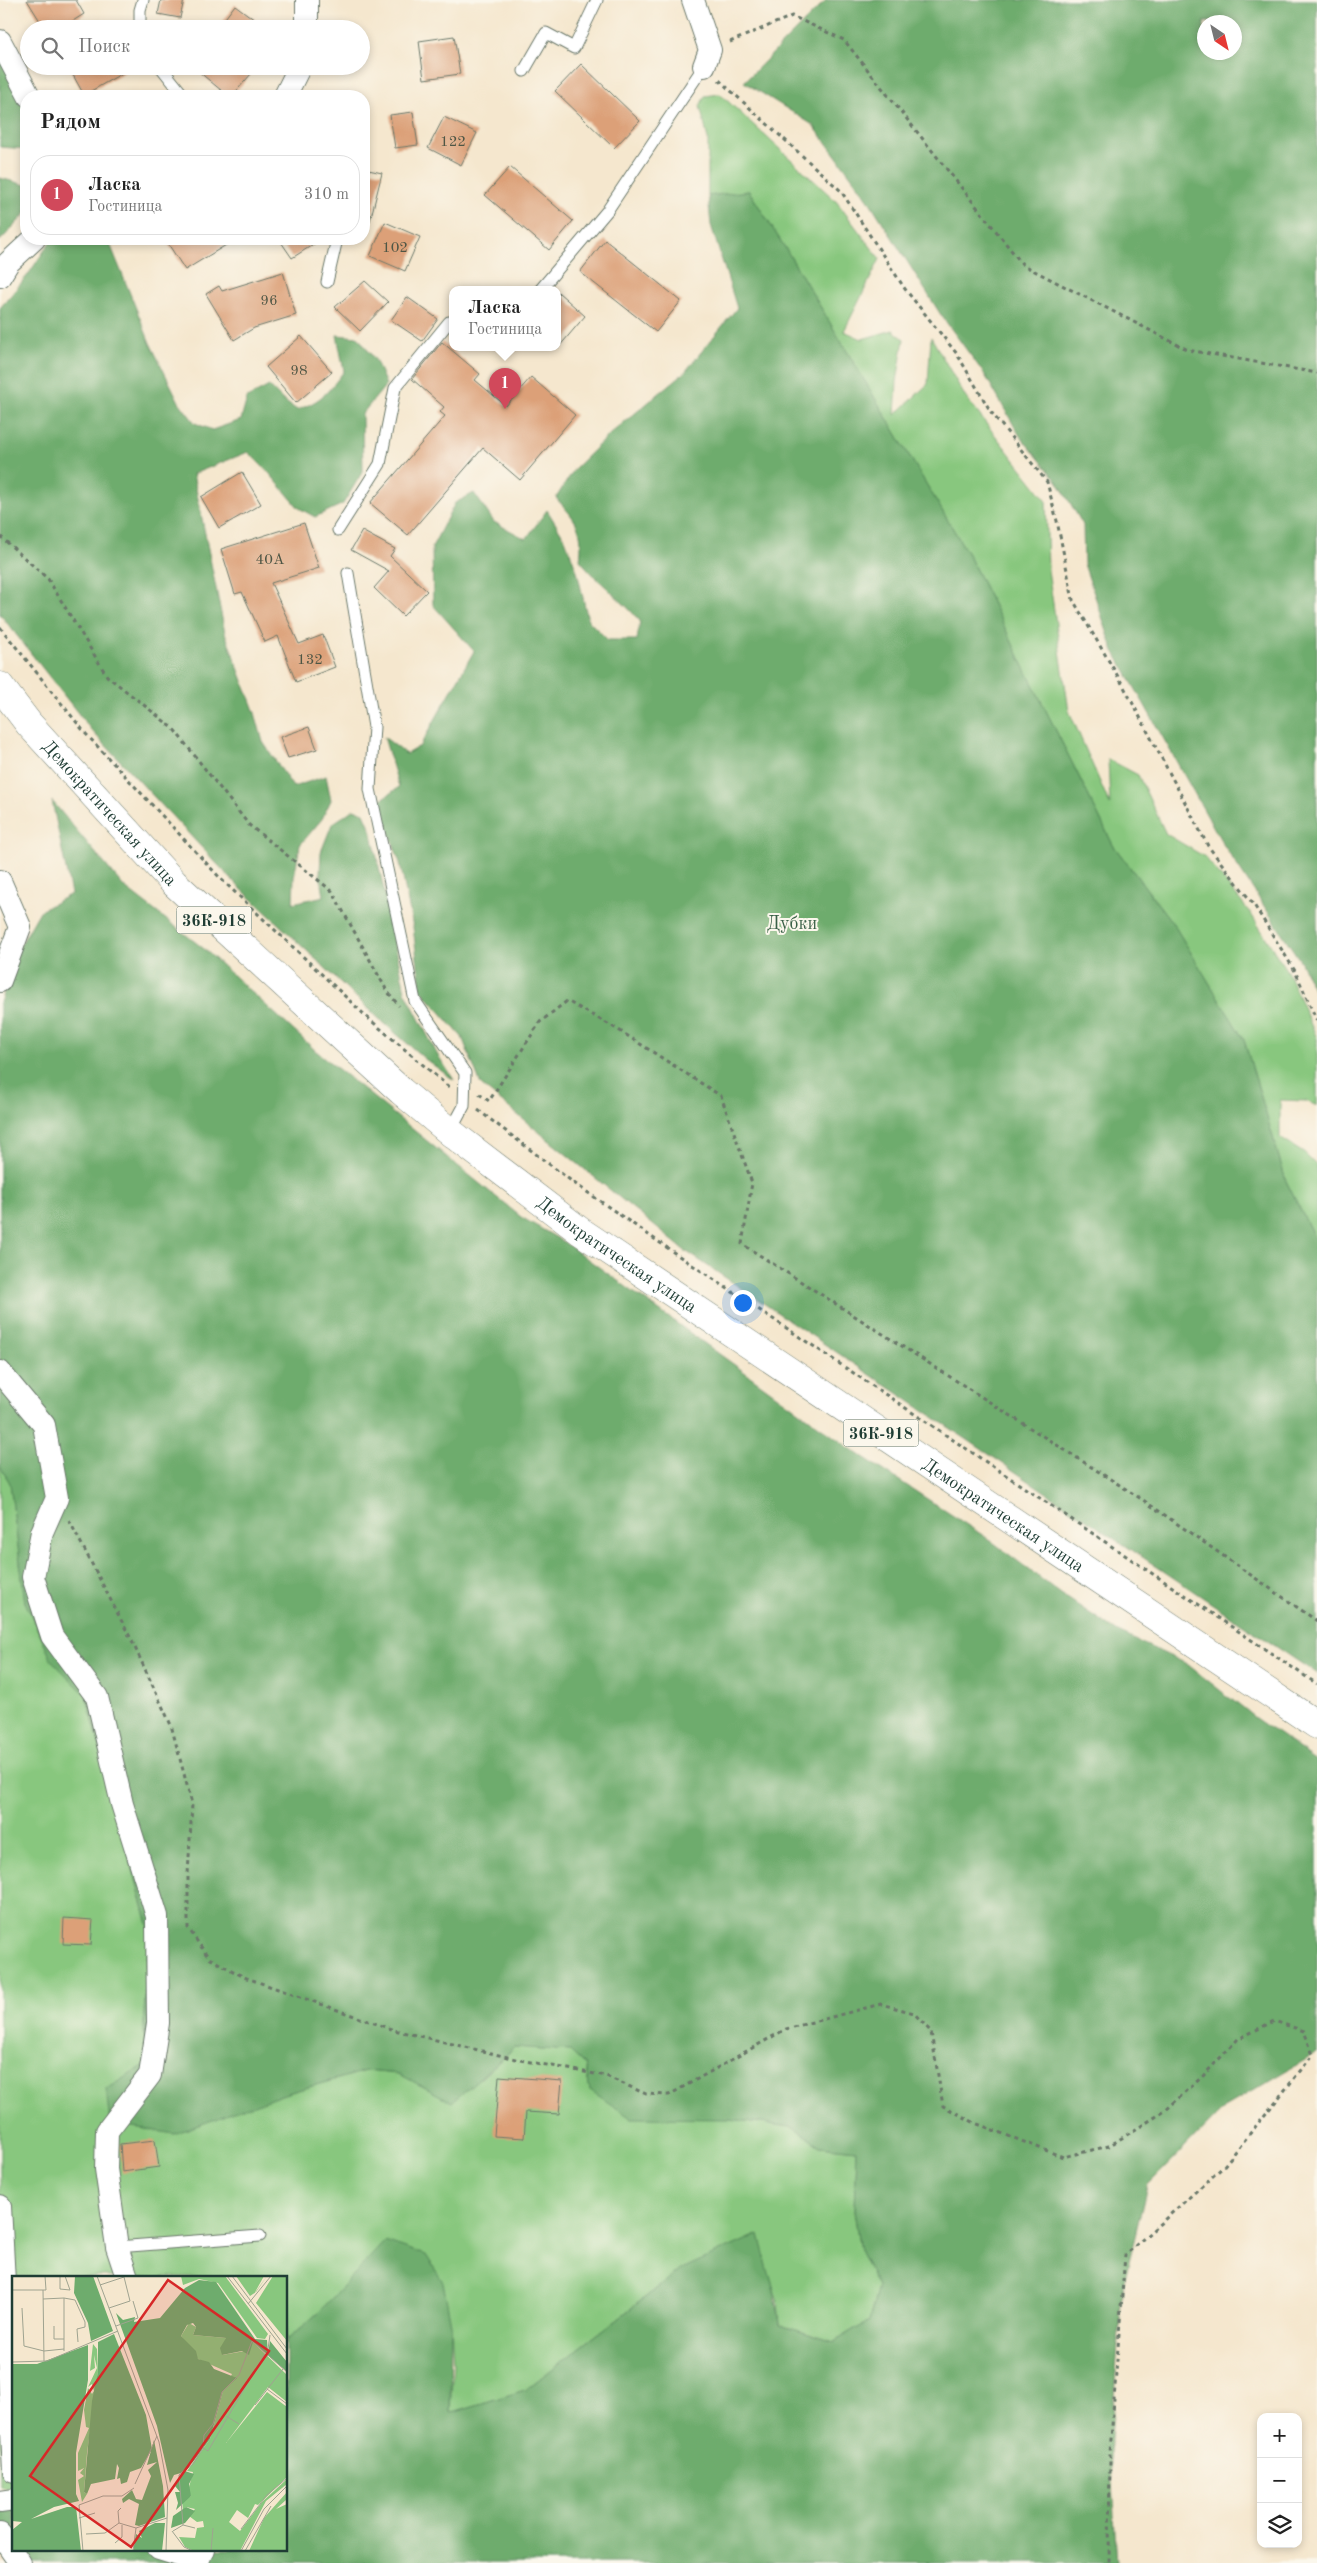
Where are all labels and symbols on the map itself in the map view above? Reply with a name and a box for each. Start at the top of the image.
north arrow [1197,15,1242,60]
house number: 122 [440,135,466,150]
house number: 102 [382,241,408,256]
house number: 96 [260,294,278,309]
house number: 98 [290,364,308,379]
pin: 1 [489,368,521,409]
house number: 40А [256,553,285,568]
house number: 132 [297,653,323,668]
street label: Демократическая улица [39,737,180,890]
road number: 36К-918 [176,906,252,934]
park label: Дубки [767,915,817,933]
street label: Демократическая улица [533,1194,700,1317]
your location [730,1290,756,1316]
road number: 36К-918 [844,1420,918,1446]
street label: Демократическая улица [919,1455,1087,1576]
inset map [12,2276,288,2550]

